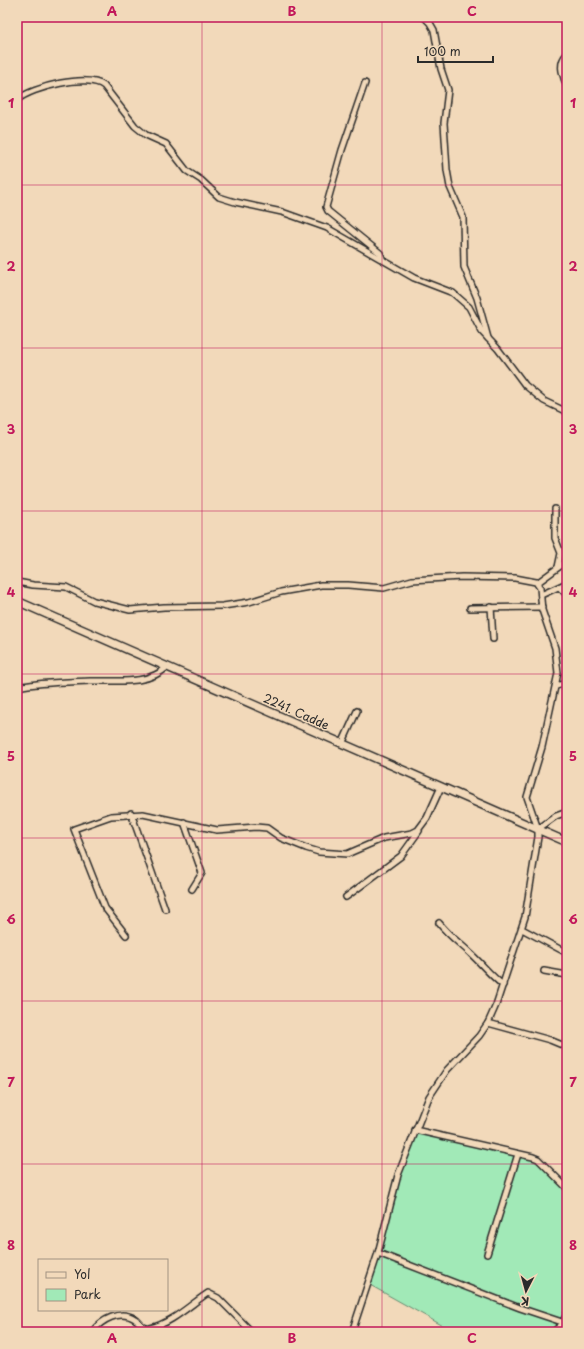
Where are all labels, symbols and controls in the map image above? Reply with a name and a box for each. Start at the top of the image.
text: A [107,1,117,20]
text: B [288,1,297,20]
text: C [467,1,477,20]
scale bar [418,38,493,64]
text: 100 m [424,42,461,60]
text: 1 [8,93,14,112]
text: 1 [570,93,576,112]
text: 2 [6,256,16,275]
text: 2 [568,256,578,275]
text: 3 [7,419,16,438]
text: 3 [569,419,578,438]
text: 4 [7,582,16,601]
text: 4 [569,582,578,601]
street label: 2241. Cadde [260,689,332,734]
text: 5 [7,746,15,765]
text: 5 [569,746,577,765]
text: 6 [6,909,16,928]
text: 6 [568,909,578,928]
text: 7 [7,1072,15,1091]
text: 7 [569,1072,577,1091]
text: 8 [7,1235,15,1254]
text: 8 [569,1235,577,1254]
legend [38,1259,168,1311]
text: Yol [74,1265,90,1283]
north arrow [506,1271,546,1311]
text: Park [74,1285,101,1303]
text: K [520,1293,530,1310]
text: A [107,1328,117,1347]
text: B [288,1328,297,1347]
text: C [467,1328,477,1347]

